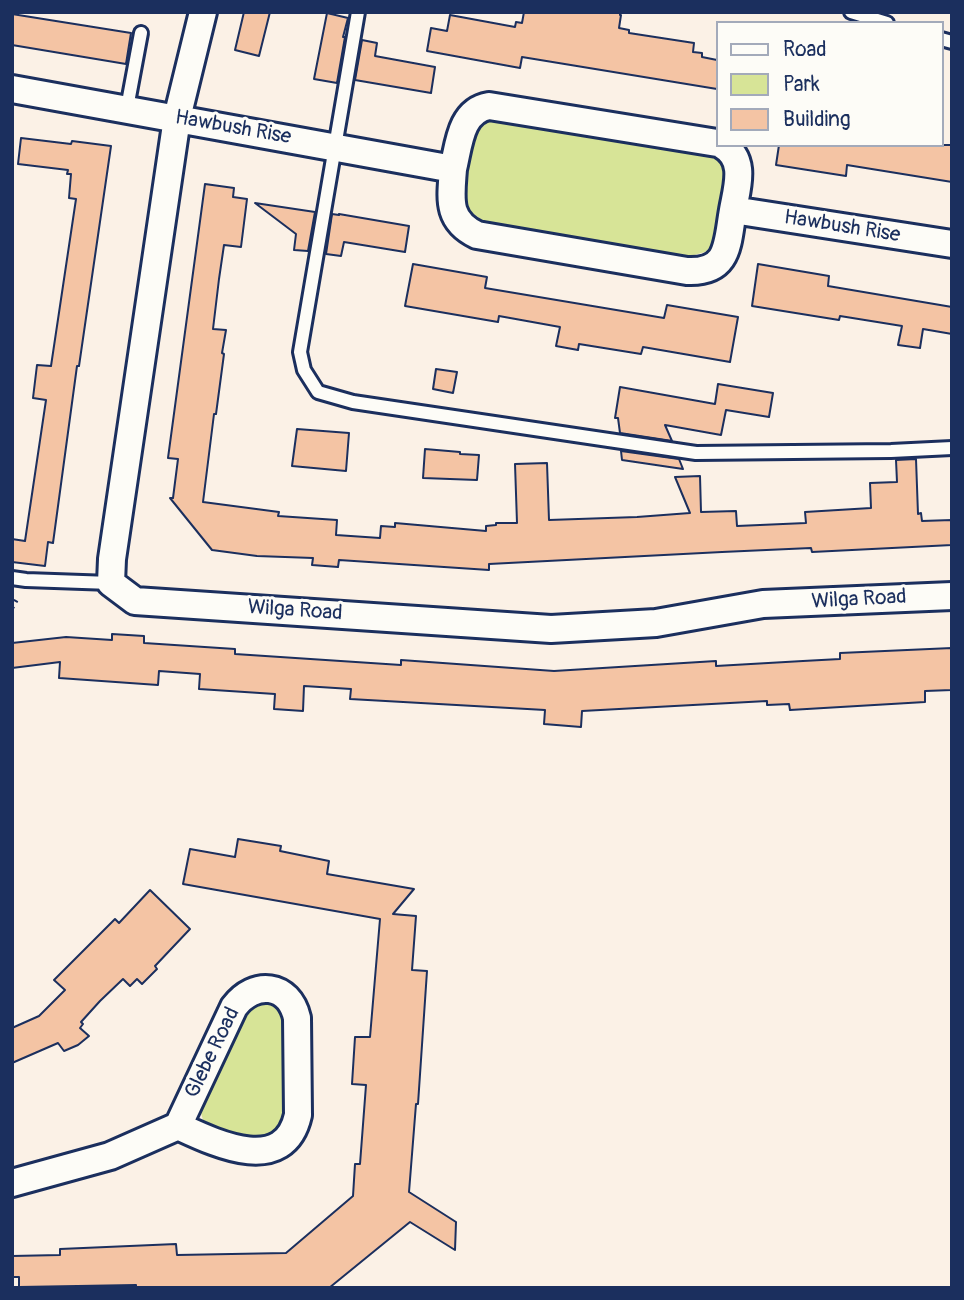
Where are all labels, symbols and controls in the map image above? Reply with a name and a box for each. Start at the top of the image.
legend [716,21,943,147]
text: Road [783,36,827,63]
text: Park [783,71,820,98]
street label: Hawbush Rise [173,105,293,151]
text: Building [783,106,850,133]
street label: Hawbush Rise [782,205,902,249]
street label: Wilga Road [811,585,907,615]
street label: Wilga Road [247,595,343,627]
street label: Glebe Road [180,1004,246,1102]

